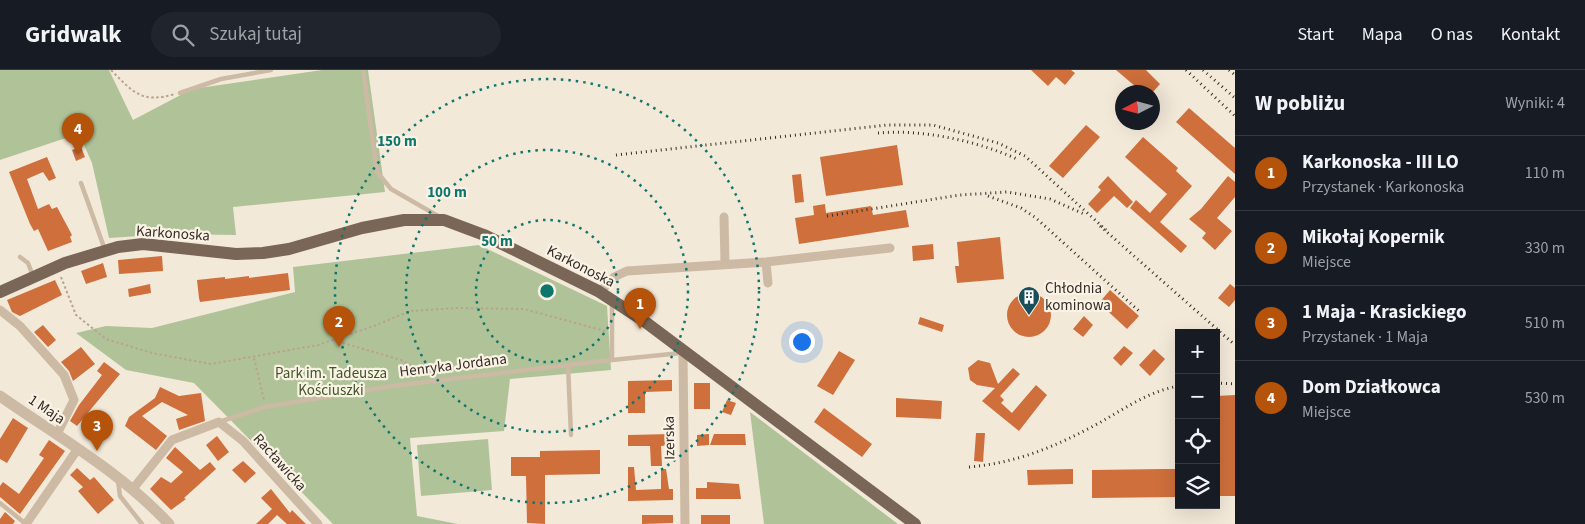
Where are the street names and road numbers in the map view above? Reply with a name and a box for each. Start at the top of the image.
street label: Karkonoska [135,220,211,247]
street label: Karkonoska [543,240,619,293]
street label: Henryka Jordana [398,349,508,382]
street label: 1 Maja [24,389,69,429]
street label: Izerska [659,416,680,460]
street label: Racławicka [248,429,311,496]

